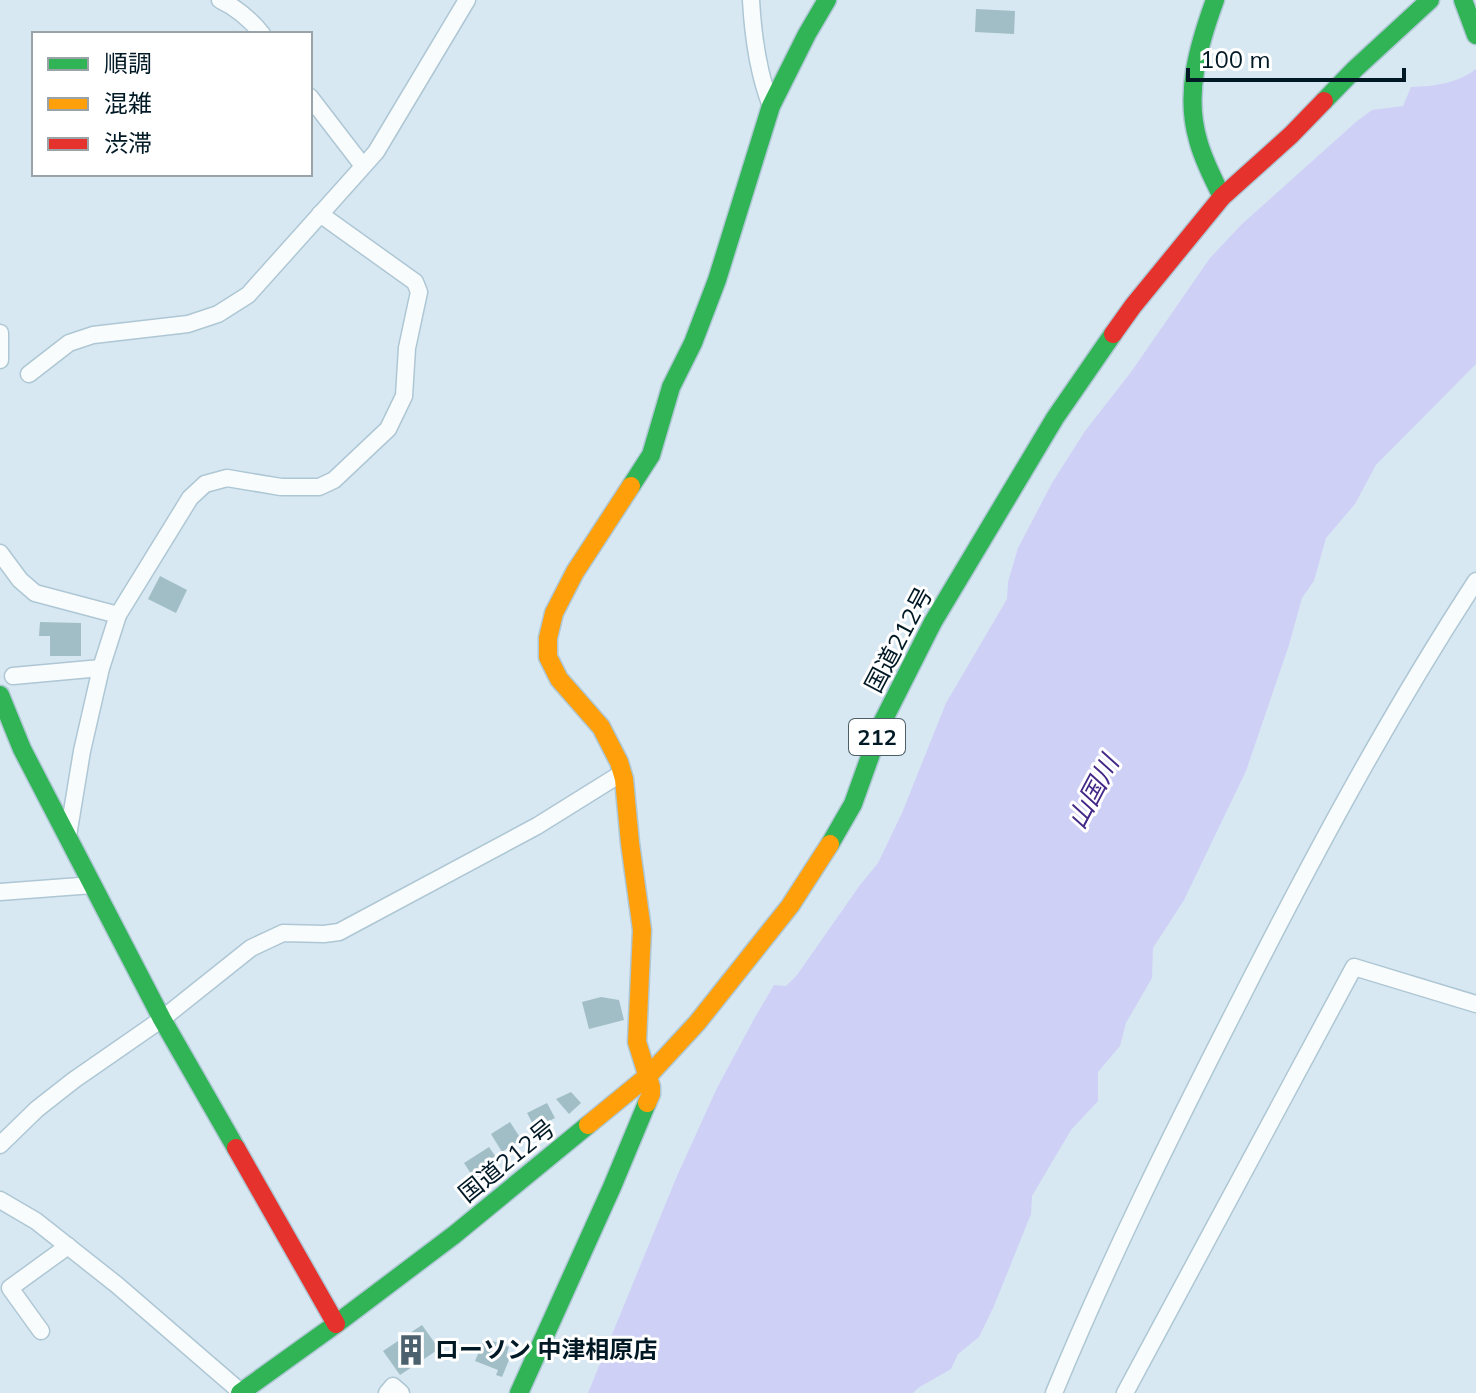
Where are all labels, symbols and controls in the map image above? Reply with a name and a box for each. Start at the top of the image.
legend [32,32,312,176]
scale bar [1188,32,1404,82]
text: 100 m [1200,44,1271,74]
text: 順調 [104,48,152,78]
text: 混雑 [104,88,152,118]
text: 渋滞 [104,128,152,158]
street label: 国道212号 [858,582,938,697]
road number: 212 [849,719,905,755]
water label: 山国川 [1060,747,1127,834]
street label: 国道212号 [452,1112,561,1208]
building icon: ローソン 中津相原店 [394,1333,428,1367]
place label: ローソン 中津相原店 [435,1334,658,1364]

